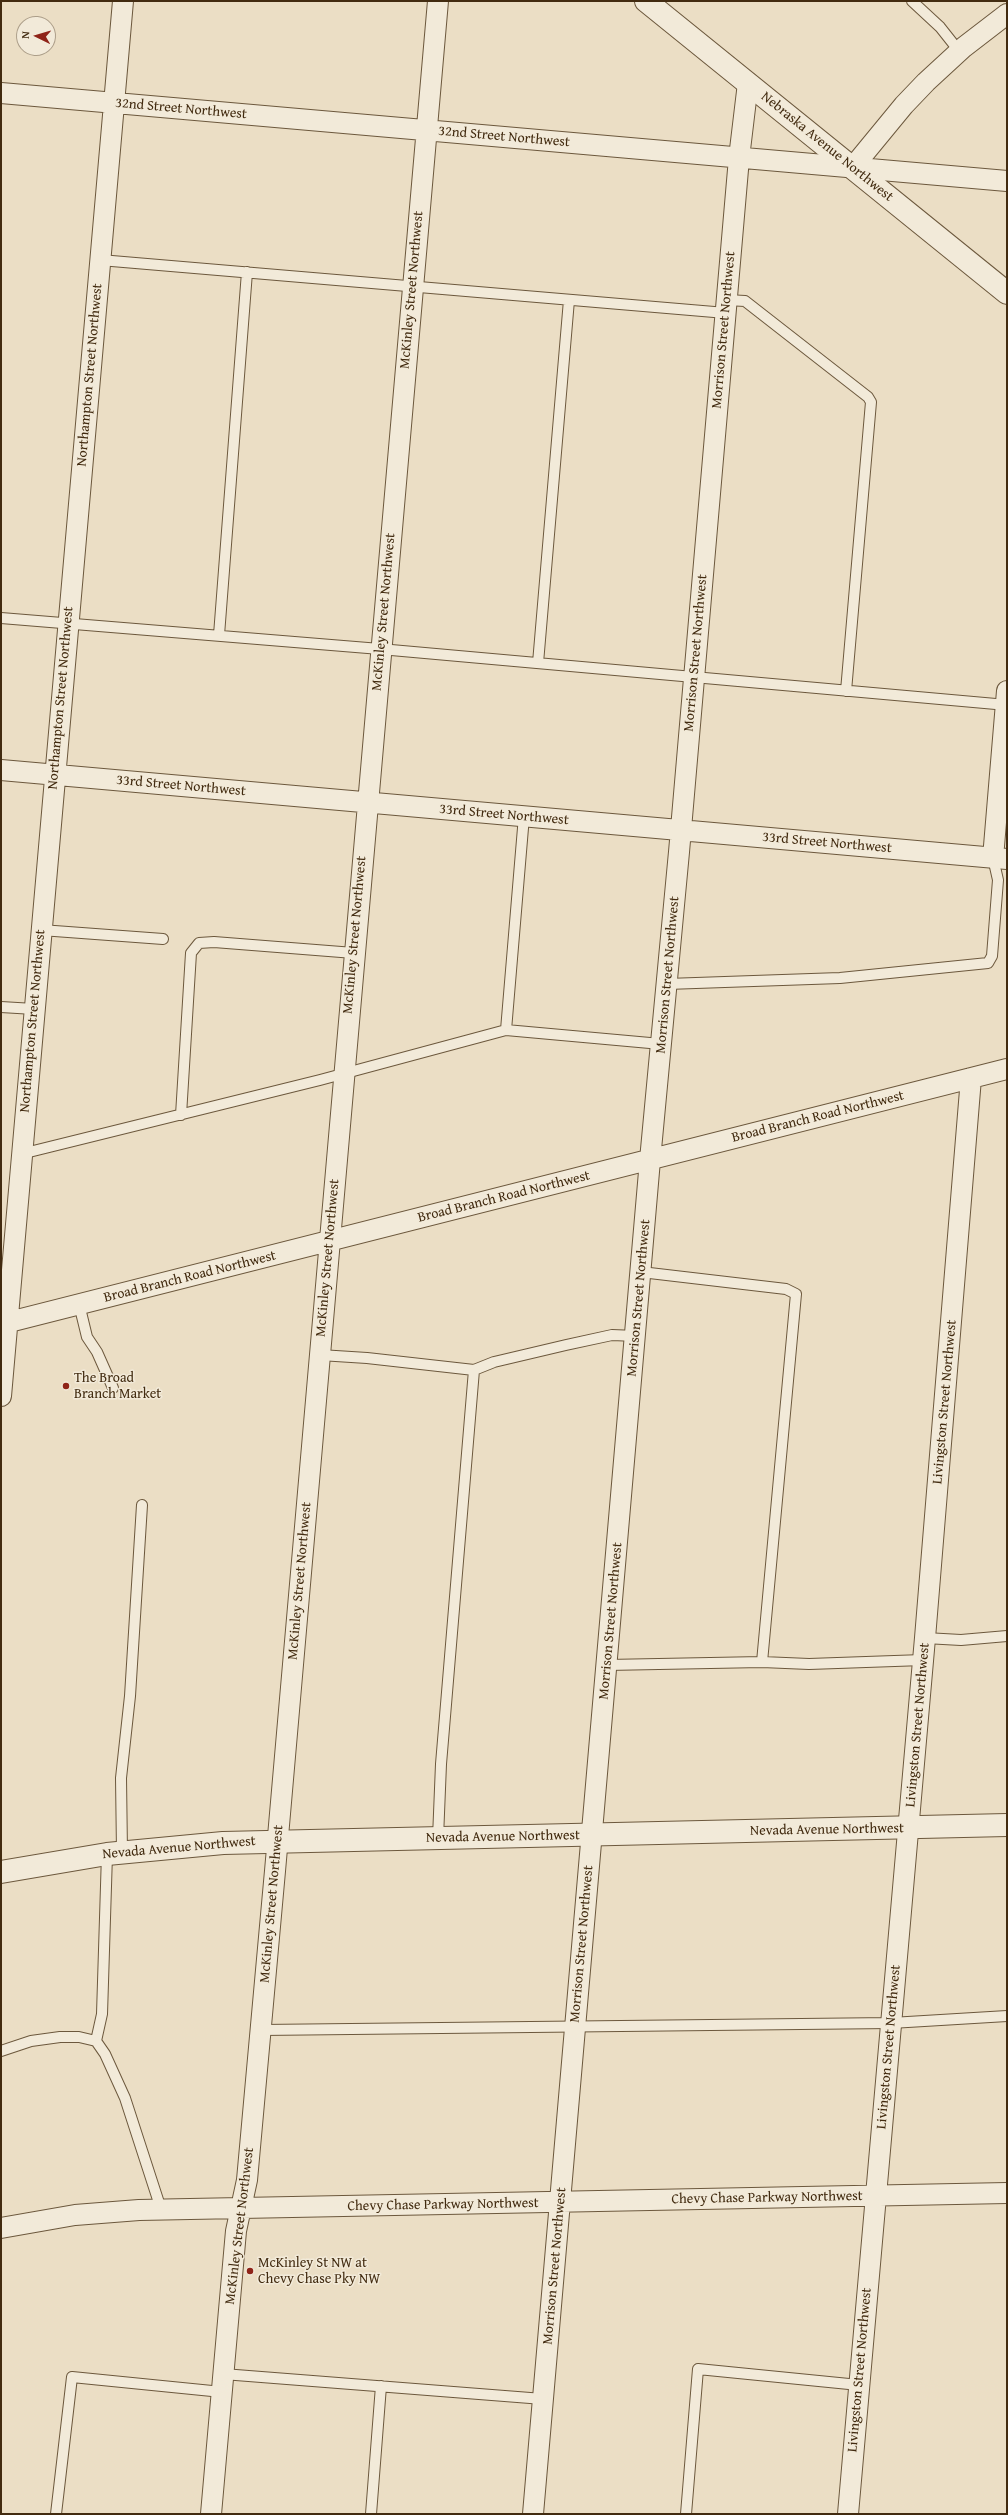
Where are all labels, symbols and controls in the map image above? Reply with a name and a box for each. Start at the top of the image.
north arrow [16,16,56,56]
text: N [17,31,33,39]
street label: Nebraska Avenue Northwest [757,88,897,206]
street label: 32nd Street Northwest [115,95,247,123]
street label: 32nd Street Northwest [438,123,570,151]
street label: McKinley Street Northwest [397,210,427,370]
street label: Morrison Street Northwest [709,251,739,409]
street label: Northampton Street Northwest [74,283,106,467]
street label: McKinley Street Northwest [369,532,399,692]
street label: Morrison Street Northwest [681,574,711,732]
street label: Northampton Street Northwest [45,606,77,790]
street label: 33rd Street Northwest [116,772,246,800]
street label: 33rd Street Northwest [439,801,569,829]
street label: 33rd Street Northwest [762,829,892,857]
street label: McKinley Street Northwest [340,855,370,1015]
street label: Morrison Street Northwest [653,896,683,1054]
street label: Northampton Street Northwest [17,929,49,1113]
street label: Broad Branch Road Northwest [730,1087,906,1147]
street label: Broad Branch Road Northwest [416,1167,592,1227]
street label: McKinley Street Northwest [313,1178,343,1338]
street label: Morrison Street Northwest [624,1219,654,1377]
street label: Broad Branch Road Northwest [102,1247,278,1307]
street label: Livingston Street Northwest [929,1319,961,1485]
place label: The Broad Branch Market [74,1370,161,1402]
marker: The Broad Branch Market [61,1381,71,1391]
street label: McKinley Street Northwest [285,1501,315,1661]
street label: Morrison Street Northwest [596,1542,626,1700]
street label: Livingston Street Northwest [902,1642,934,1808]
street label: Nevada Avenue Northwest [750,1820,904,1840]
street label: McKinley Street Northwest [257,1824,287,1984]
street label: Nevada Avenue Northwest [426,1827,580,1847]
street label: Nevada Avenue Northwest [102,1833,256,1863]
street label: Morrison Street Northwest [567,1865,597,2023]
street label: Livingston Street Northwest [873,1964,905,2130]
street label: McKinley Street Northwest [222,2146,258,2306]
street label: Morrison Street Northwest [540,2187,570,2345]
street label: Chevy Chase Parkway Northwest [671,2188,863,2208]
street label: Chevy Chase Parkway Northwest [347,2195,539,2215]
place label: McKinley St NW at Chevy Chase Pky NW [258,2255,380,2288]
marker: McKinley St NW at Chevy Chase Pky NW [245,2266,255,2276]
street label: Livingston Street Northwest [844,2287,876,2453]

